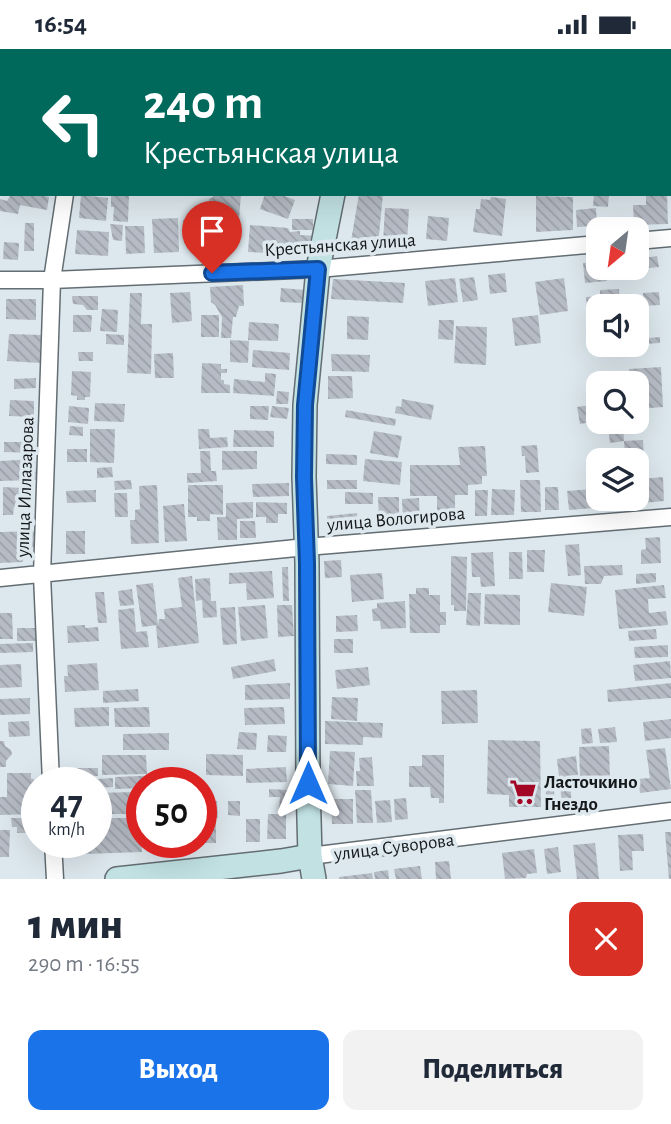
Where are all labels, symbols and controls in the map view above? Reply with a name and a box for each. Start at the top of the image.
text: 16:54 [35,11,87,37]
icon: left [28,77,119,168]
text: 240 m [143,79,263,128]
text: Крестьянская улица [143,137,399,169]
pin [182,201,242,273]
icon: arrive [193,212,231,250]
north arrow [586,217,649,280]
map controls [586,217,649,511]
street label: Крестьянская улица [264,231,417,260]
button: sound [586,294,649,357]
button: search [586,371,649,434]
street label: улица Иллазарова [14,416,37,559]
button: layers [586,448,649,511]
street label: улица Вологирова [325,504,466,535]
position arrow [271,746,345,820]
speed limit sign: 50 [126,767,217,858]
place label: Ласточкино Гнездо [544,773,638,814]
supermarket icon: Ласточкино Гнездо [508,777,538,807]
text: 47 [50,786,83,821]
text: km/h [48,821,85,839]
street label: улица Суворова [332,831,456,864]
button: close [569,902,643,976]
text: 1 мин [28,904,123,946]
text: 290 m · 16:55 [28,953,140,976]
button: Выход [28,1030,329,1110]
button: Поделиться [343,1030,643,1110]

